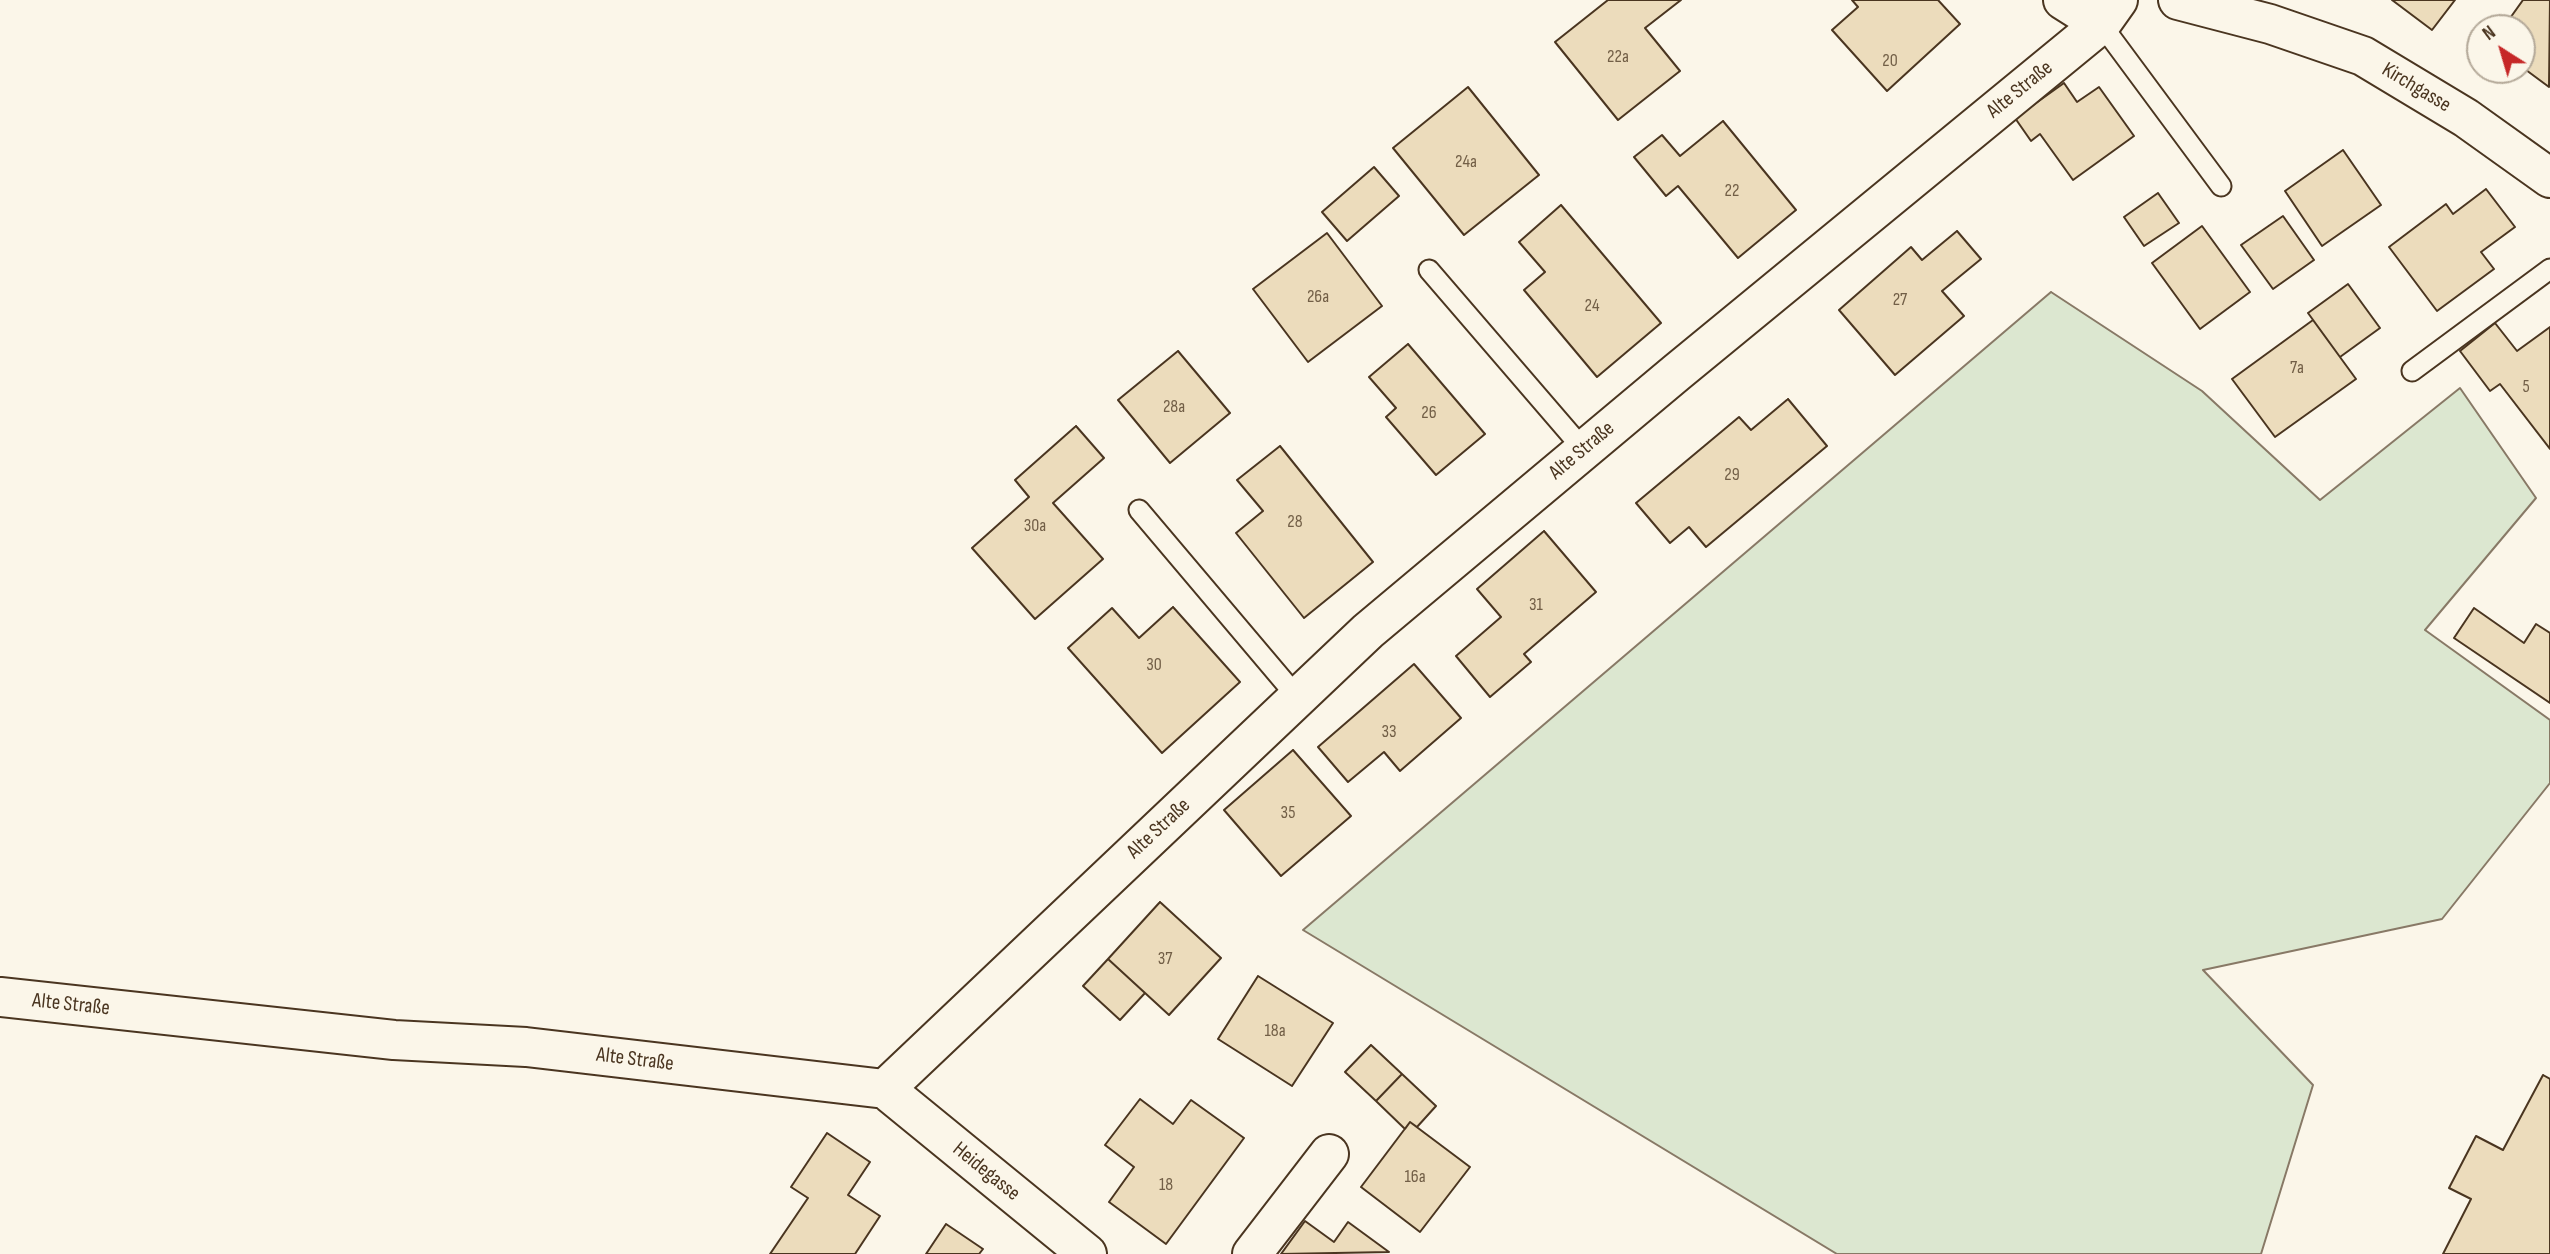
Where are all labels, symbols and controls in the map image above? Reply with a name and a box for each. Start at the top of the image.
north arrow [2466,14,2536,84]
text: N [2478,21,2500,46]
house number: 22a [1607,46,1629,68]
house number: 20 [1882,50,1898,72]
street label: Alte Straße [1982,56,2058,124]
street label: Kirchgasse [2377,58,2455,118]
house number: 24a [1455,151,1477,173]
house number: 22 [1725,180,1739,202]
house number: 26a [1307,286,1329,308]
house number: 27 [1893,289,1907,311]
house number: 24 [1585,295,1599,317]
house number: 7a [2290,357,2304,379]
house number: 5 [2522,376,2530,398]
house number: 28a [1163,396,1185,418]
house number: 26 [1421,402,1437,424]
street label: Alte Straße [1544,416,1620,486]
house number: 29 [1724,464,1740,486]
house number: 28 [1287,511,1303,533]
house number: 30a [1024,515,1046,537]
house number: 31 [1529,594,1543,616]
house number: 30 [1146,654,1162,676]
house number: 33 [1381,721,1397,743]
street label: Alte Straße [1122,793,1196,865]
house number: 35 [1281,802,1295,824]
house number: 37 [1158,948,1172,970]
street label: Alte Straße [31,988,111,1022]
house number: 18a [1264,1020,1286,1042]
street label: Alte Straße [595,1043,675,1077]
street label: Heidegasse [947,1137,1025,1207]
house number: 16a [1404,1166,1426,1188]
house number: 18 [1159,1174,1173,1196]

